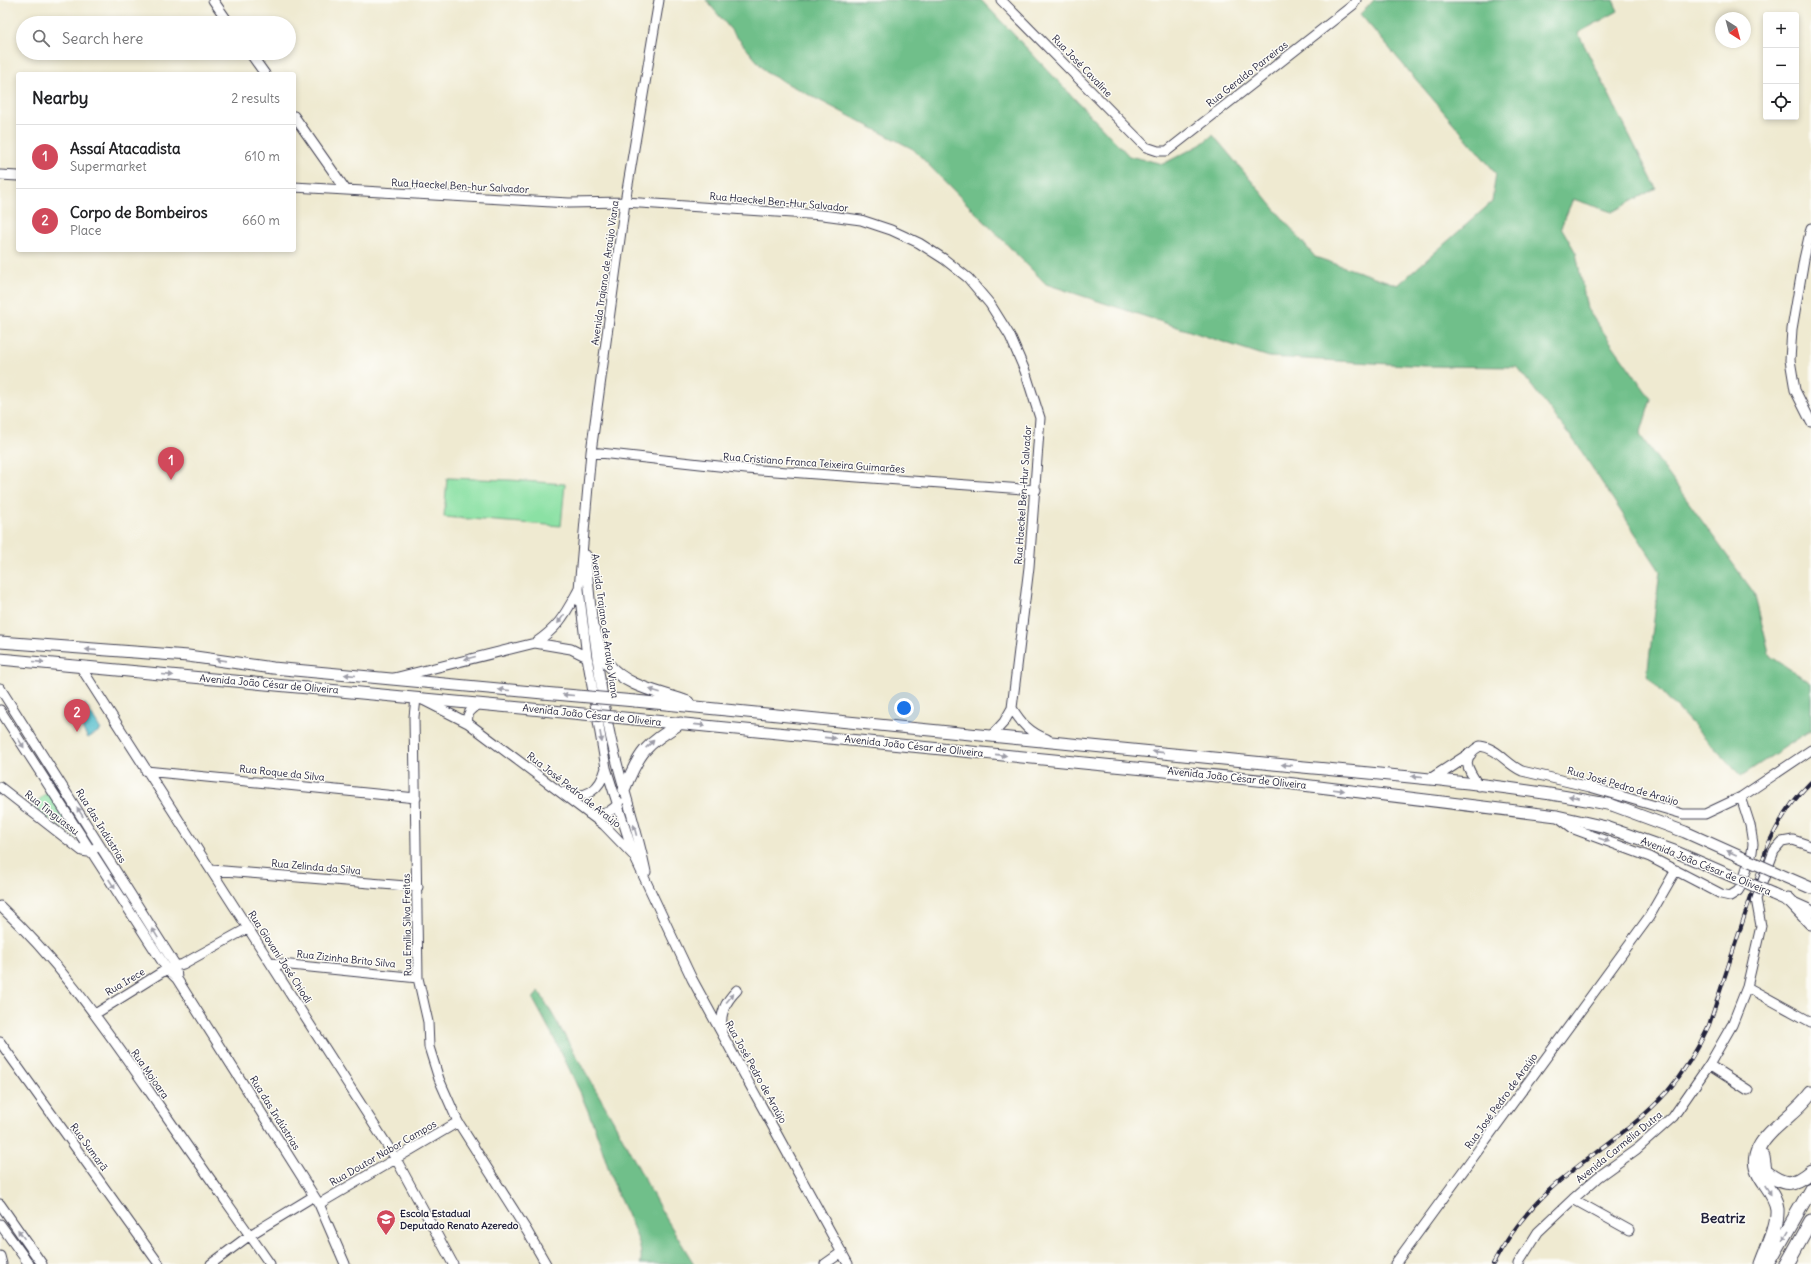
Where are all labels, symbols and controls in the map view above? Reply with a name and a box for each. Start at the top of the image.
north arrow [1715,12,1751,48]
map controls [1763,12,1799,120]
button: + [1763,12,1799,48]
search box [16,16,296,60]
icon: search [30,27,52,49]
text: Search here [62,29,143,48]
street label: Rua José Cavaline [1049,32,1115,100]
street label: Rua Geraldo Parreiras [1204,38,1291,110]
button: − [1763,48,1799,84]
button: locate [1763,84,1799,120]
text: Nearby [32,87,88,109]
text: 2 results [231,90,280,107]
text: Assaí Atacadista [70,139,180,158]
text: 1 [42,148,48,165]
text: 610 m [244,148,280,165]
text: Supermarket [70,158,147,175]
street label: Rua Haeckel Ben-hur Salvador [391,176,529,196]
street label: Rua Haeckel Ben-Hur Salvador [709,189,849,215]
street label: Avenida Trajano de Araújo Viana [588,200,622,346]
text: Corpo de Bombeiros [70,203,208,222]
text: 2 [41,212,49,229]
text: 660 m [242,212,280,229]
text: Place [70,222,101,239]
street label: Rua Haeckel Ben-Hur Salvador [1012,425,1034,565]
pin: 1 [158,447,184,480]
street label: Rua Cristiano Franca Teixeira Guimarães [723,450,906,476]
street label: Avenida Trajano de Araújo Viana [588,553,622,699]
one-way arrow [557,614,565,625]
one-way arrow [85,646,97,653]
one-way arrow [463,656,476,662]
one-way arrow [215,657,227,663]
one-way arrow [33,659,45,666]
one-way arrow [162,671,174,678]
street label: Avenida João César de Oliveira [199,671,339,697]
one-way arrow [344,672,356,678]
one-way arrow [498,686,510,693]
one-way arrow [649,688,661,694]
one-way arrow [562,692,574,699]
your location [894,698,914,718]
pin: 2 [64,699,90,732]
street label: Avenida João César de Oliveira [522,701,662,729]
one-way arrow [694,722,706,728]
one-way arrow [598,731,604,743]
street label: Avenida João César de Oliveira [844,732,984,760]
one-way arrow [824,735,836,741]
one-way arrow [17,737,25,748]
one-way arrow [645,739,655,749]
street label: Rua José Pedro de Araújo [525,749,624,831]
one-way arrow [1152,749,1164,756]
one-way arrow [995,752,1007,758]
street label: Rua Roque da Silva [239,762,326,784]
one-way arrow [1281,762,1293,769]
street label: Avenida João César de Oliveira [1167,764,1307,792]
street label: Rua José Pedro de Araújo [1566,764,1681,808]
one-way arrow [1411,773,1423,780]
street label: Rua das Indústrias [73,787,129,866]
one-way arrow [1333,787,1345,793]
street label: Rua Tinguassu [22,788,82,838]
one-way arrow [1567,794,1580,800]
one-way arrow [76,806,83,818]
one-way arrow [632,824,638,836]
street label: Avenida João César de Oliveira [1639,834,1773,898]
one-way arrow [1598,838,1610,844]
one-way arrow [1727,850,1738,856]
street label: Rua Zelinda da Silva [271,857,362,877]
street label: Rua Emília Silva Freitas [400,873,414,977]
one-way arrow [109,878,116,890]
street label: Rua Giovani José Chiodi [245,908,315,1006]
one-way arrow [152,927,159,939]
street label: Rua Zizinha Brito Silva [296,947,396,971]
street label: Rua Irece [103,965,147,999]
one-way arrow [726,992,735,1003]
street label: Rua José Pedro de Araújo [722,1018,790,1126]
street label: Rua Mojoara [128,1047,172,1101]
street label: Rua José Pedro de Araújo [1462,1050,1540,1152]
street label: Rua das Indústrias [247,1074,303,1153]
street label: Avenida Carmélia Dutra [1573,1108,1665,1186]
street label: Rua Doutor Nabor Campos [327,1117,439,1189]
street label: Rua Sumarã [67,1121,111,1174]
one-way arrow [1764,1185,1772,1196]
place label: Escola Estadual Deputado Renato Azeredo [400,1207,519,1232]
school or university icon: Escola Estadual Deputado Renato Azeredo [375,1208,397,1236]
district label: Beatriz [1701,1209,1746,1227]
one-way arrow [17,1229,25,1239]
one-way arrow [1781,1229,1788,1240]

